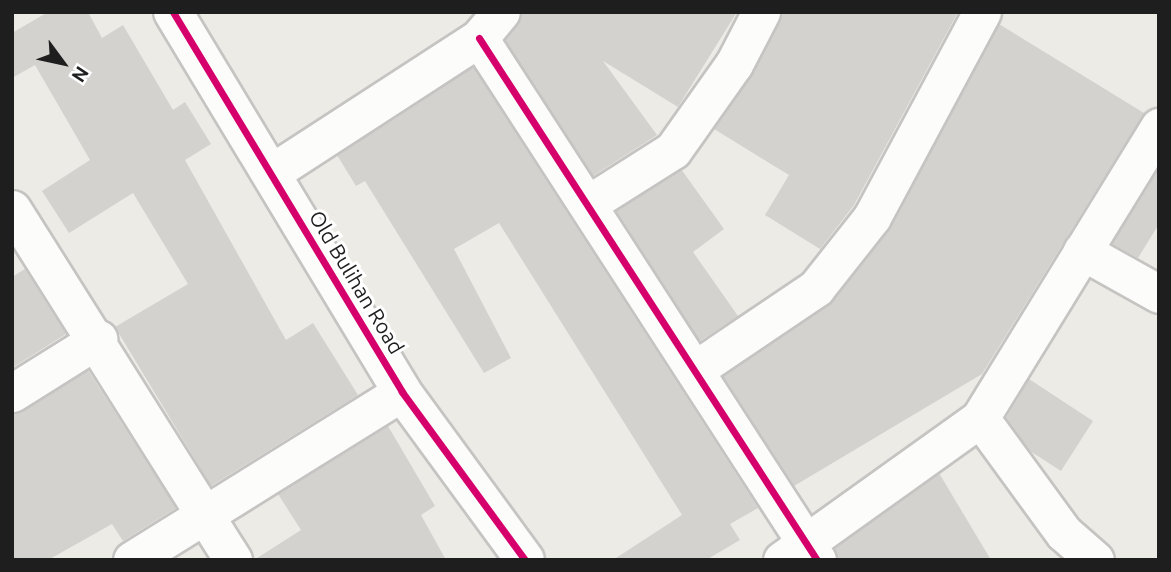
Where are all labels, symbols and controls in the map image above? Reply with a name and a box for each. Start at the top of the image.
north arrow [28,28,98,98]
text: N [68,62,94,86]
street label: Old Bulihan Road [304,206,410,358]

